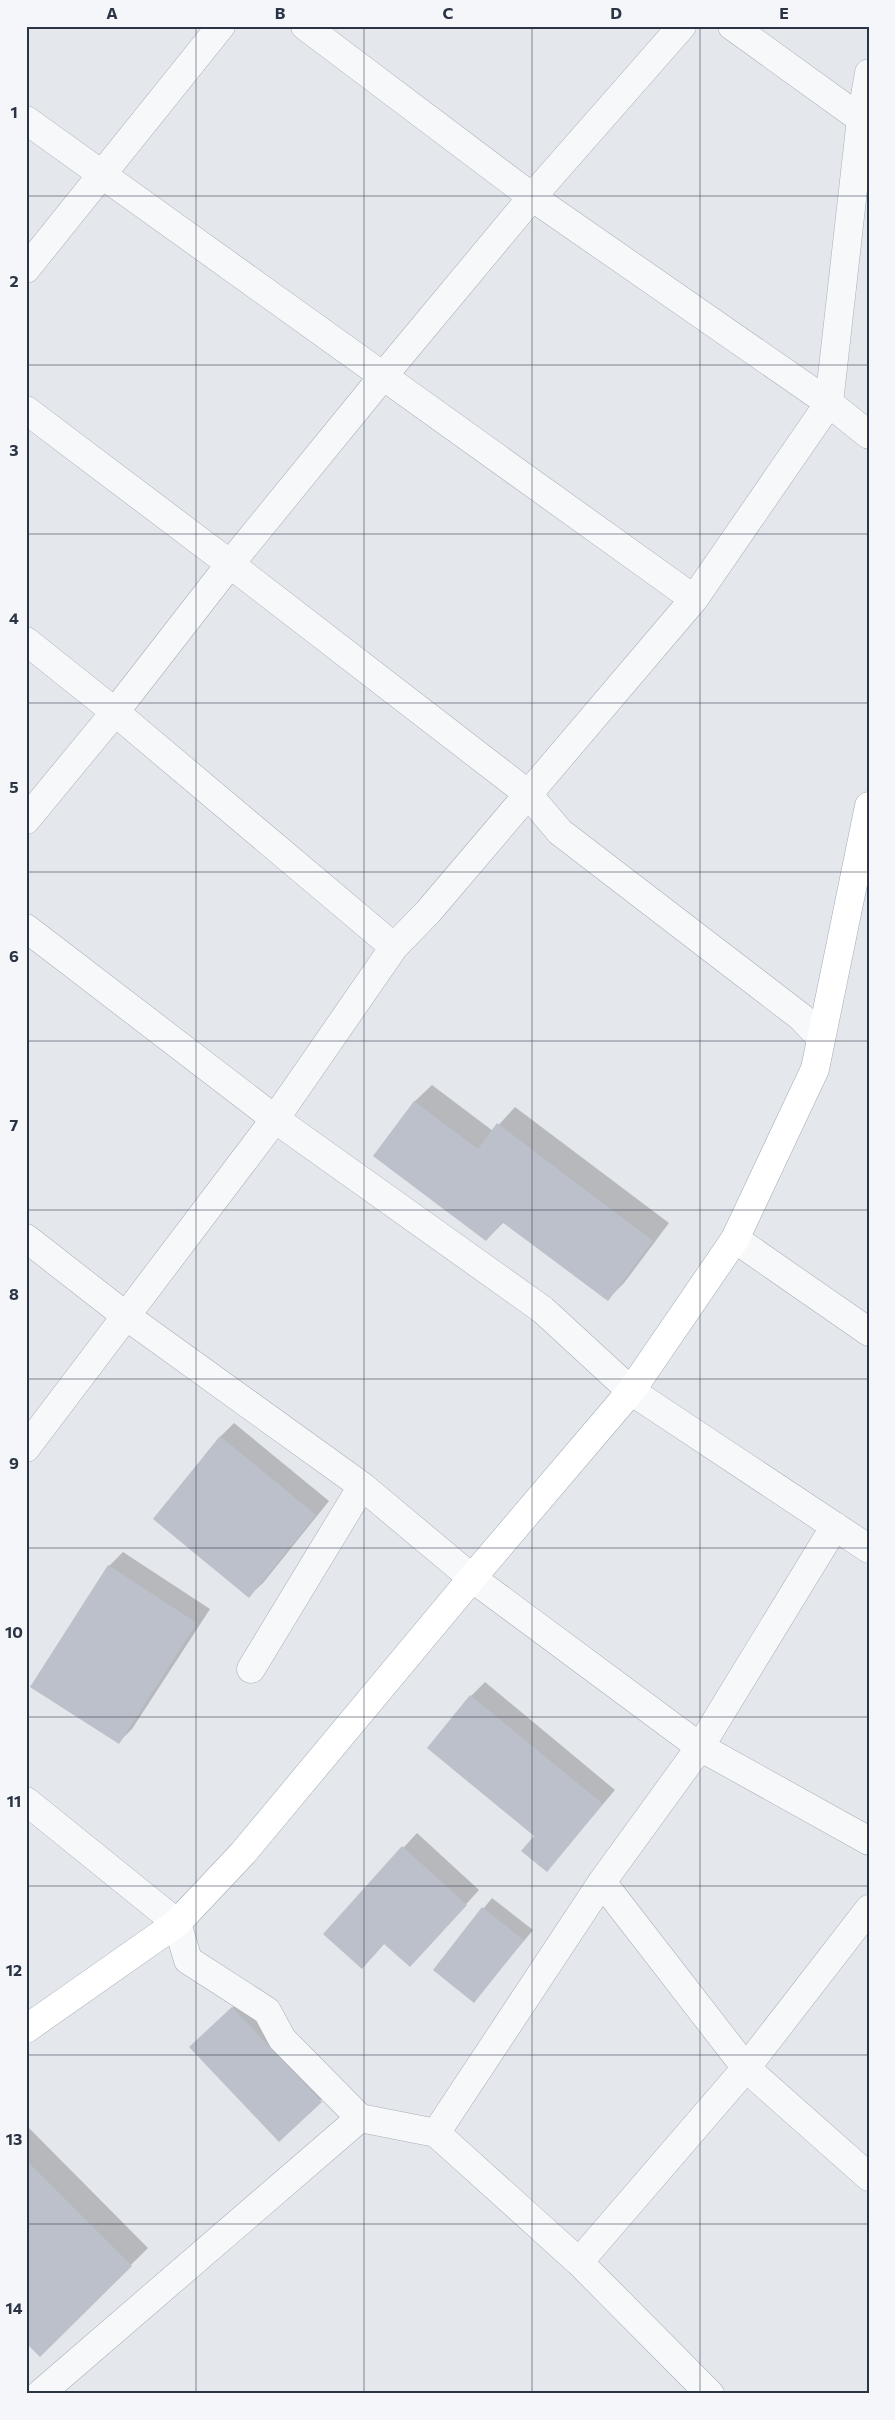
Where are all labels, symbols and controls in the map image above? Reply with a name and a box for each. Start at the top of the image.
text: A [106,3,118,22]
text: B [275,3,286,22]
text: C [443,3,454,22]
text: D [610,3,622,22]
text: E [779,3,789,22]
text: 1 [10,102,18,121]
text: 2 [9,271,19,290]
text: 3 [9,440,19,459]
text: 4 [9,608,19,627]
text: 5 [9,777,19,796]
text: 6 [9,946,19,965]
text: 7 [10,1115,19,1134]
text: 8 [9,1284,19,1303]
text: 9 [9,1453,19,1472]
text: 10 [5,1622,23,1641]
text: 11 [7,1791,21,1810]
text: 12 [6,1960,22,1979]
text: 13 [6,2129,22,2148]
text: 14 [5,2298,23,2317]

